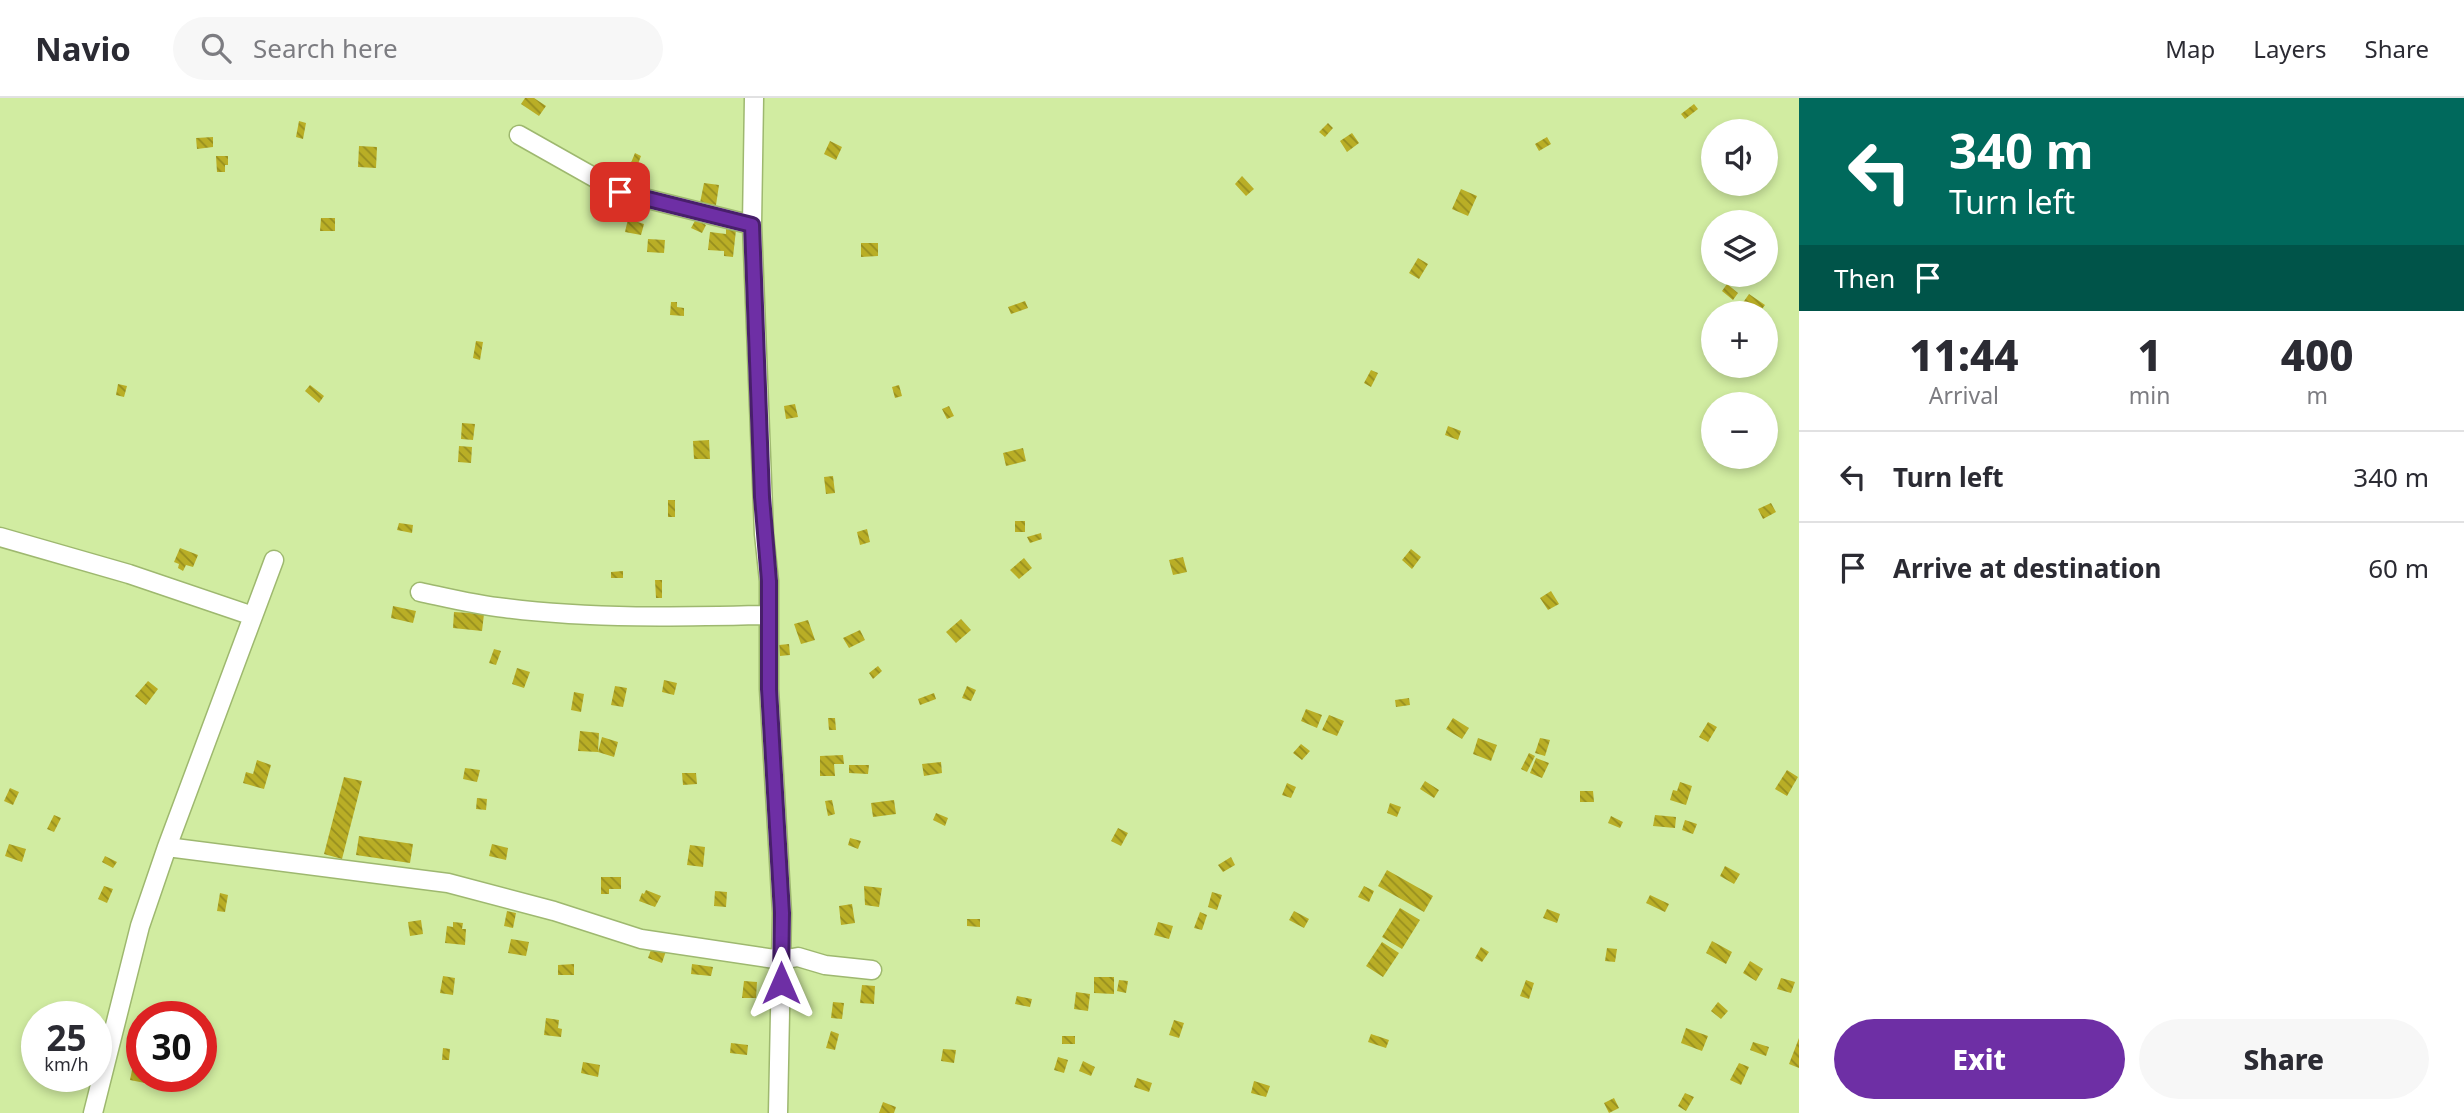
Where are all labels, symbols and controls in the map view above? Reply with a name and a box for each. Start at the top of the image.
search box [173,17,663,80]
text: Navio [35,26,131,71]
icon: search [197,29,235,67]
text: Search here [253,30,398,66]
text: Map [2165,32,2215,65]
text: Layers [2253,32,2327,65]
text: Share [2365,32,2429,65]
text: 340 m [1949,117,2094,183]
map controls [1701,119,1778,469]
button: sound [1701,119,1778,196]
icon: left [1834,126,1925,217]
pin [590,162,650,222]
icon: arrive [601,173,639,211]
text: Turn left [1949,180,2075,223]
button: layers [1701,210,1778,287]
icon: arrive [1909,259,1947,297]
text: Then [1834,260,1895,296]
button: + [1701,301,1778,378]
text: 11:44 [1909,326,2018,383]
text: 1 [2137,326,2162,383]
text: 400 [2281,326,2354,383]
text: Arrival [1929,379,1999,411]
text: min [2129,379,2170,411]
text: m [2306,379,2328,411]
button: − [1701,392,1778,469]
icon: left [1834,458,1872,496]
text: Turn left [1893,459,2004,495]
text: 340 m [2353,459,2429,495]
icon: arrive [1834,549,1872,587]
text: Arrive at destination [1893,550,2162,586]
text: 60 m [2368,550,2429,586]
position arrow [744,946,818,1020]
speed limit sign: 30 [126,1001,217,1092]
text: 25 [46,1014,87,1061]
button: Exit [1834,1019,2125,1099]
button: Share [2139,1019,2429,1099]
text: km/h [44,1052,89,1076]

